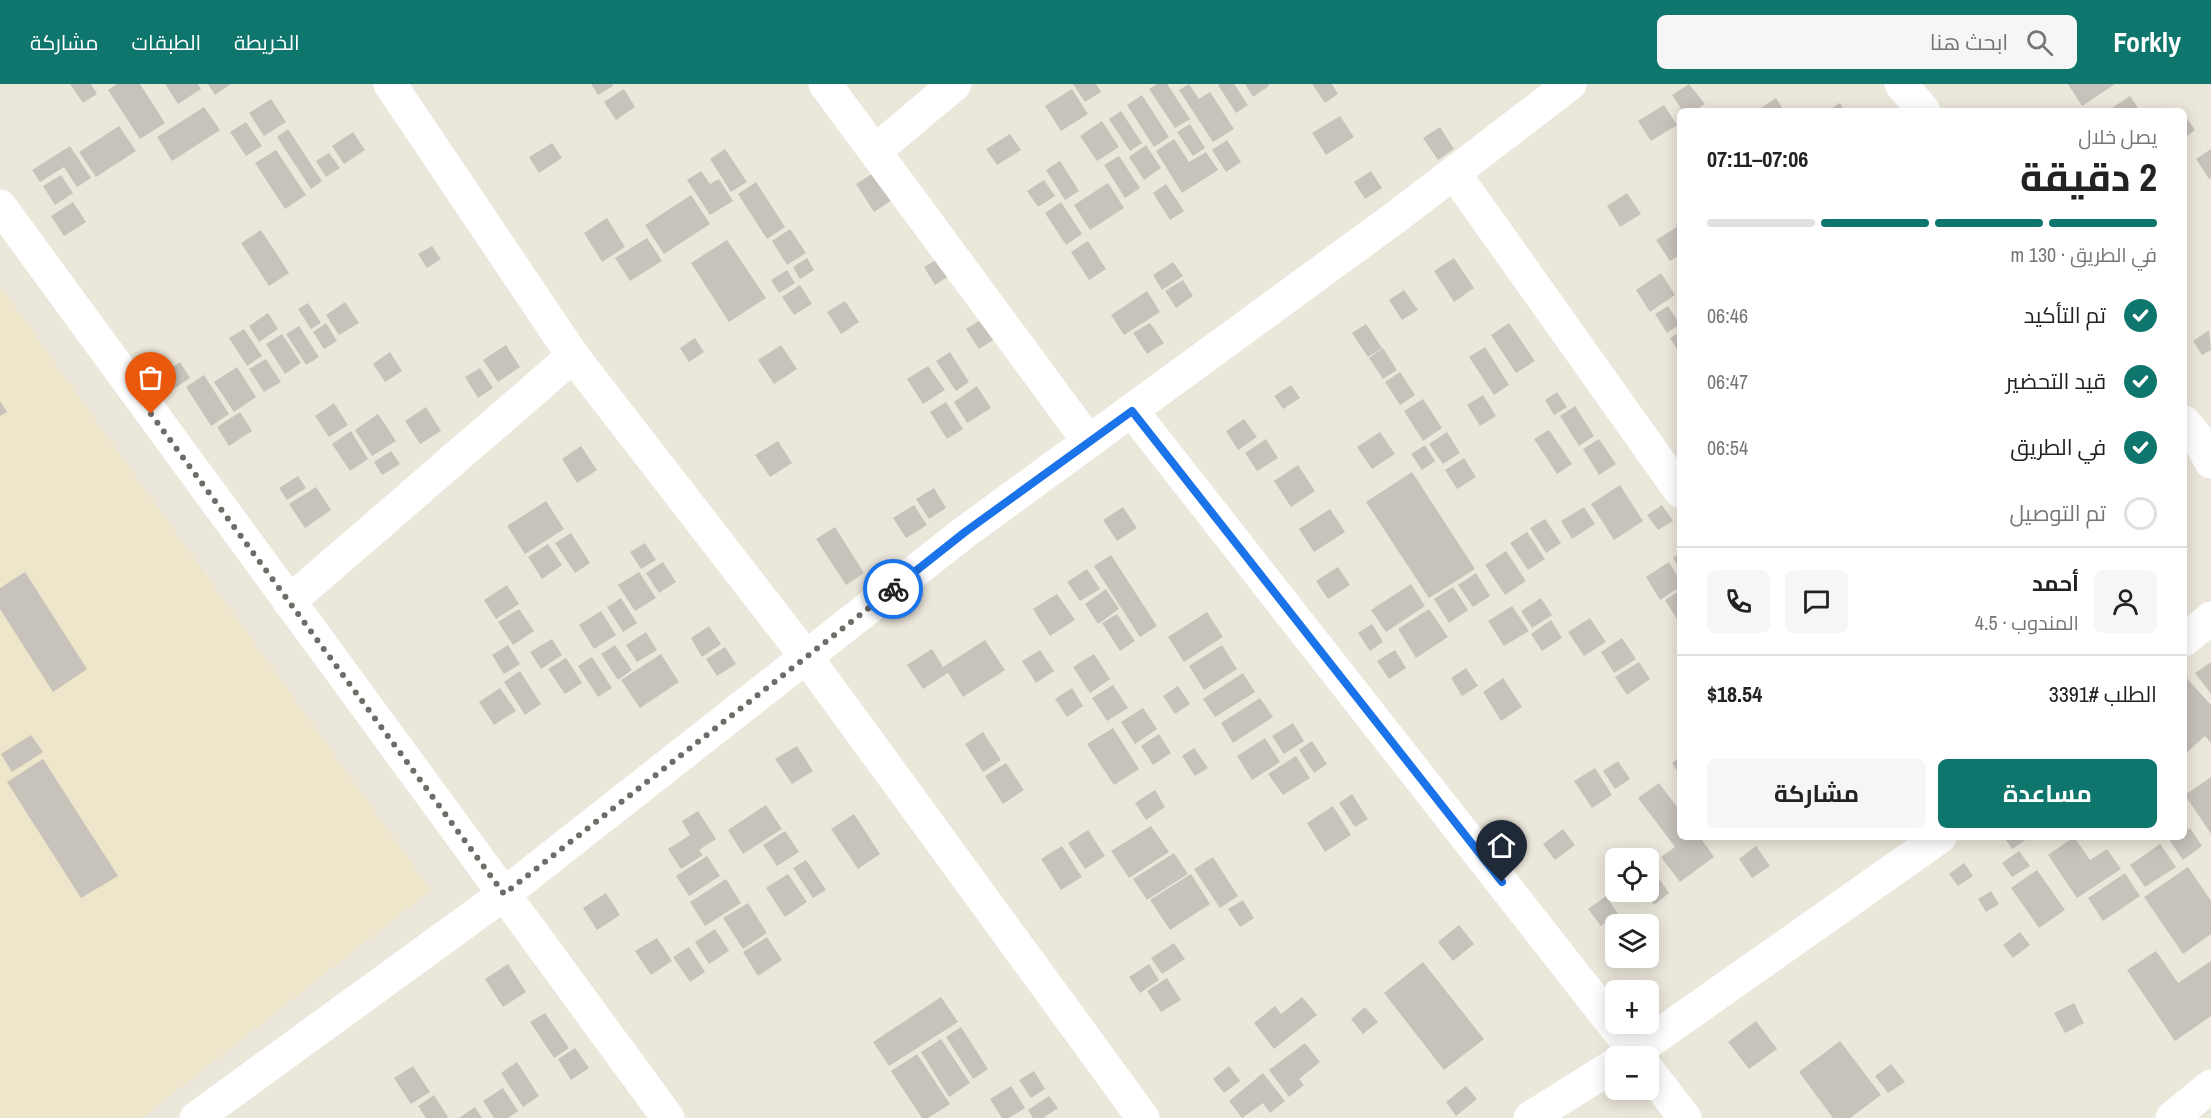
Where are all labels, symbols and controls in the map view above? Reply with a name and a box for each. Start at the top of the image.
search box [1657,15,2077,69]
text: Forkly [2113,23,2181,61]
icon: search [2023,26,2056,59]
text: ابحث هنا [1930,27,2008,57]
text: مشاركة [30,28,99,57]
text: الطبقات [132,28,201,57]
text: الخريطة [234,28,300,57]
text: يصل خلال [2078,123,2157,150]
text: 07:06–07:11 [1707,144,1808,174]
text: 2 دقيقة [2020,151,2157,203]
text: في الطريق · 130 m [2011,241,2157,268]
icon: check [2124,299,2157,332]
text: تم التأكيد [2024,300,2106,330]
text: 06:46 [1707,302,1748,329]
pin [125,352,176,414]
icon: bag [134,361,167,394]
icon: check [2124,365,2157,398]
text: قيد التحضير [2006,366,2106,396]
text: 06:47 [1707,368,1748,395]
icon: check [2124,431,2157,464]
text: في الطريق [2010,432,2106,462]
text: 06:54 [1707,434,1748,461]
text: تم التوصيل [2010,498,2106,528]
courier [863,559,923,619]
text: أحمد [2032,568,2079,598]
button: phone [1707,570,1770,633]
button: chat [1785,570,1848,633]
button: person [2094,570,2157,633]
icon: bike [877,573,910,606]
text: المندوب · 4.5 [1975,609,2079,636]
text: $18.54 [1707,679,1762,709]
text: الطلب #3391 [2049,679,2157,709]
button: مشاركة [1707,759,1926,828]
button: مساعدة [1938,759,2157,828]
pin [1476,820,1527,882]
icon: home [1485,829,1518,862]
map controls [1605,848,1659,1100]
button: locate [1605,848,1659,902]
button: layers [1605,914,1659,968]
button: + [1605,980,1659,1034]
button: − [1605,1046,1659,1100]

